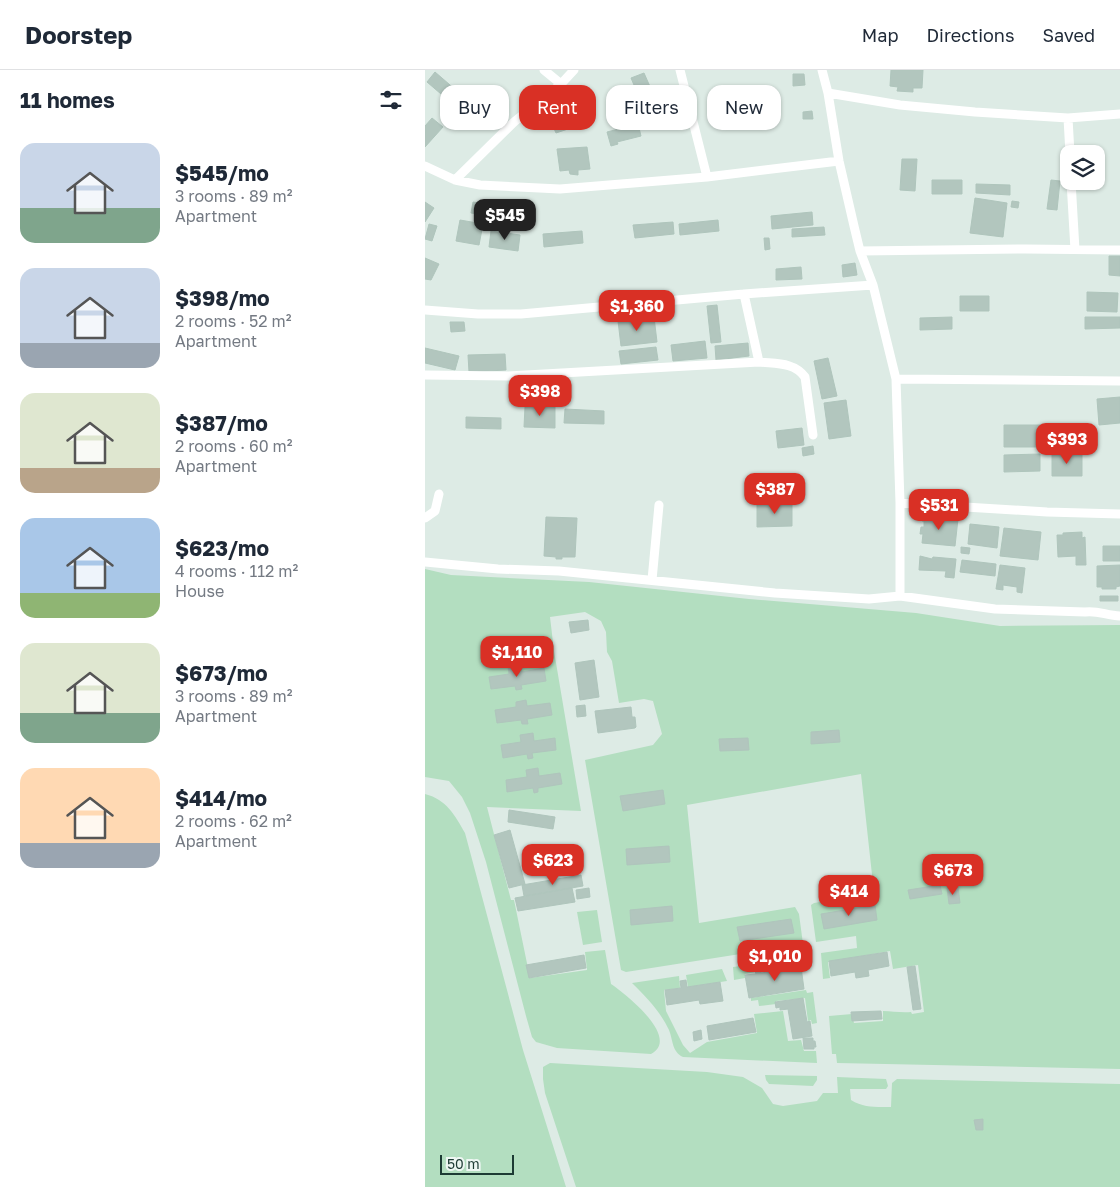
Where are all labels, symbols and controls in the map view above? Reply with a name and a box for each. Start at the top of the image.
text: Doorstep [25,20,132,49]
text: Map [862,24,898,46]
text: Directions [926,24,1014,46]
text: Saved [1042,24,1095,46]
chip: Buy [440,85,509,130]
chip: Rent [519,85,596,130]
chip: Filters [606,85,697,130]
chip: New [707,85,781,130]
icon: filters [377,86,405,114]
text: 11 homes [20,87,115,113]
map controls [1060,145,1105,190]
button: layers [1060,145,1105,190]
text: $545/mo [175,160,269,186]
icon: home [60,163,120,223]
text: 3 rooms · 89 m² [175,186,292,206]
pin: $545 [475,198,535,241]
text: $545 [485,205,525,225]
text: Apartment [175,206,257,226]
text: $398/mo [175,285,270,311]
icon: home [60,288,120,348]
pin: $1,360 [596,290,678,332]
text: $1,360 [610,296,664,316]
text: 2 rooms · 52 m² [175,311,291,331]
text: Apartment [175,331,257,351]
pin: $398 [510,374,570,417]
text: $398 [520,381,560,401]
text: $387/mo [175,410,268,436]
icon: home [60,413,120,473]
pin: $393 [1037,422,1097,465]
text: $393 [1047,429,1087,449]
text: 2 rooms · 60 m² [175,436,293,456]
text: Apartment [175,456,257,476]
pin: $387 [745,472,805,515]
text: $387 [755,479,795,499]
pin: $531 [909,488,969,531]
text: $531 [920,495,958,515]
text: $623/mo [175,535,269,561]
icon: home [60,538,120,598]
text: 4 rooms · 112 m² [175,561,298,581]
text: House [175,581,224,601]
pin: $1,110 [476,636,558,678]
text: $1,110 [492,642,542,662]
text: $673/mo [175,660,268,686]
icon: home [60,663,120,723]
text: 3 rooms · 89 m² [175,686,292,706]
text: Apartment [175,706,257,726]
text: $414/mo [175,785,267,811]
icon: home [60,788,120,848]
text: 2 rooms · 62 m² [175,811,292,831]
text: Apartment [175,831,257,851]
pin: $623 [523,844,583,886]
text: $623 [533,850,573,870]
pin: $673 [923,854,983,896]
text: $673 [933,860,973,880]
pin: $414 [819,874,879,917]
text: $414 [830,881,868,901]
pin: $1,010 [734,940,816,982]
text: $1,010 [748,946,802,966]
scale bar [440,1152,514,1175]
text: 50 m [447,1155,480,1172]

